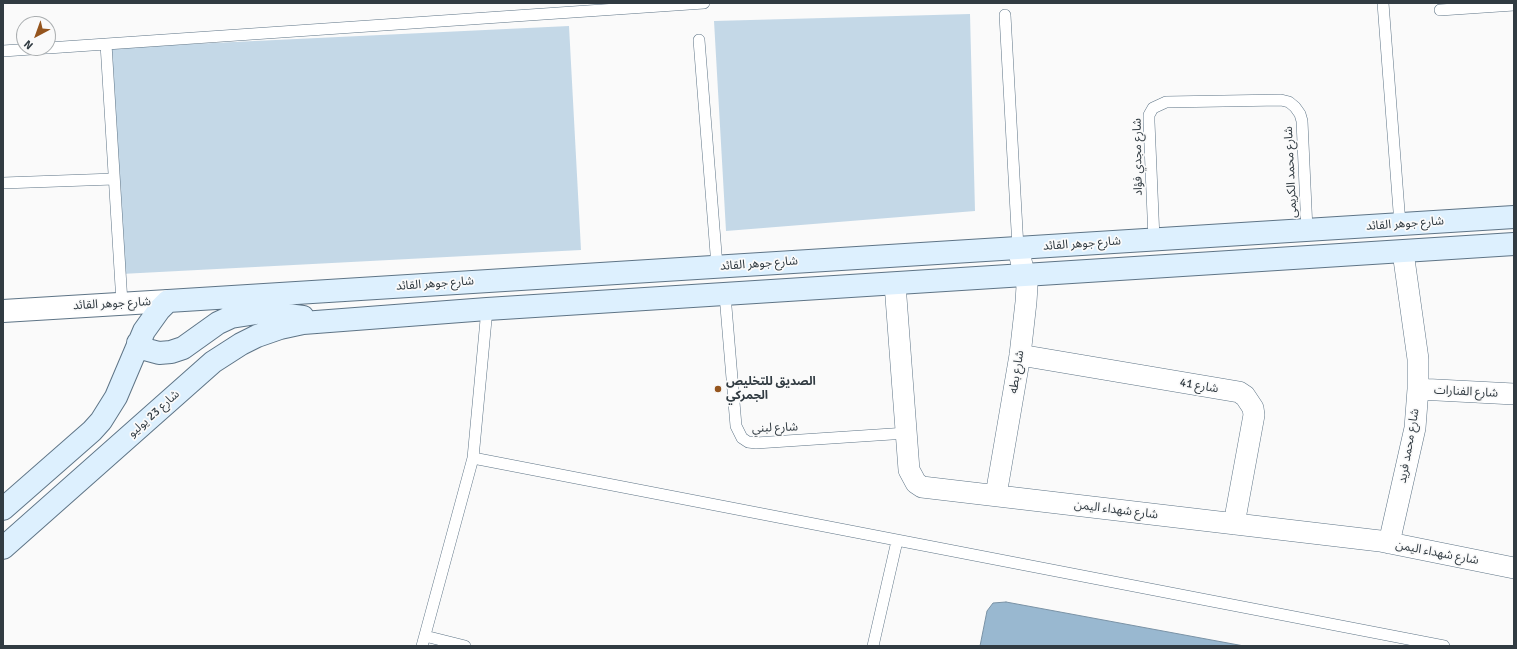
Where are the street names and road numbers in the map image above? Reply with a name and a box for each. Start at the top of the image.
street label: شارع مجدي فؤاد [1130,118,1146,196]
street label: شارع محمد الكريمى [1281,126,1301,218]
street label: شارع جوهر القائد [1366,214,1444,234]
street label: شارع جوهر القائد [1043,234,1121,254]
street label: شارع جوهر القائد [720,254,798,274]
street label: شارع جوهر القائد [396,274,474,294]
street label: شارع جوهر القائد [73,295,151,313]
street label: شارع بطه [1006,349,1028,395]
street label: شارع 41 [1179,376,1219,396]
street label: شارع الفنارات [1433,383,1499,401]
street label: شارع 23 يوليو [125,387,183,441]
street label: شارع محمد فريد [1395,407,1423,485]
street label: شارع لبني [752,420,798,436]
street label: شارع شهداء اليمن [1073,498,1159,522]
street label: شارع شهداء اليمن [1394,538,1480,568]

